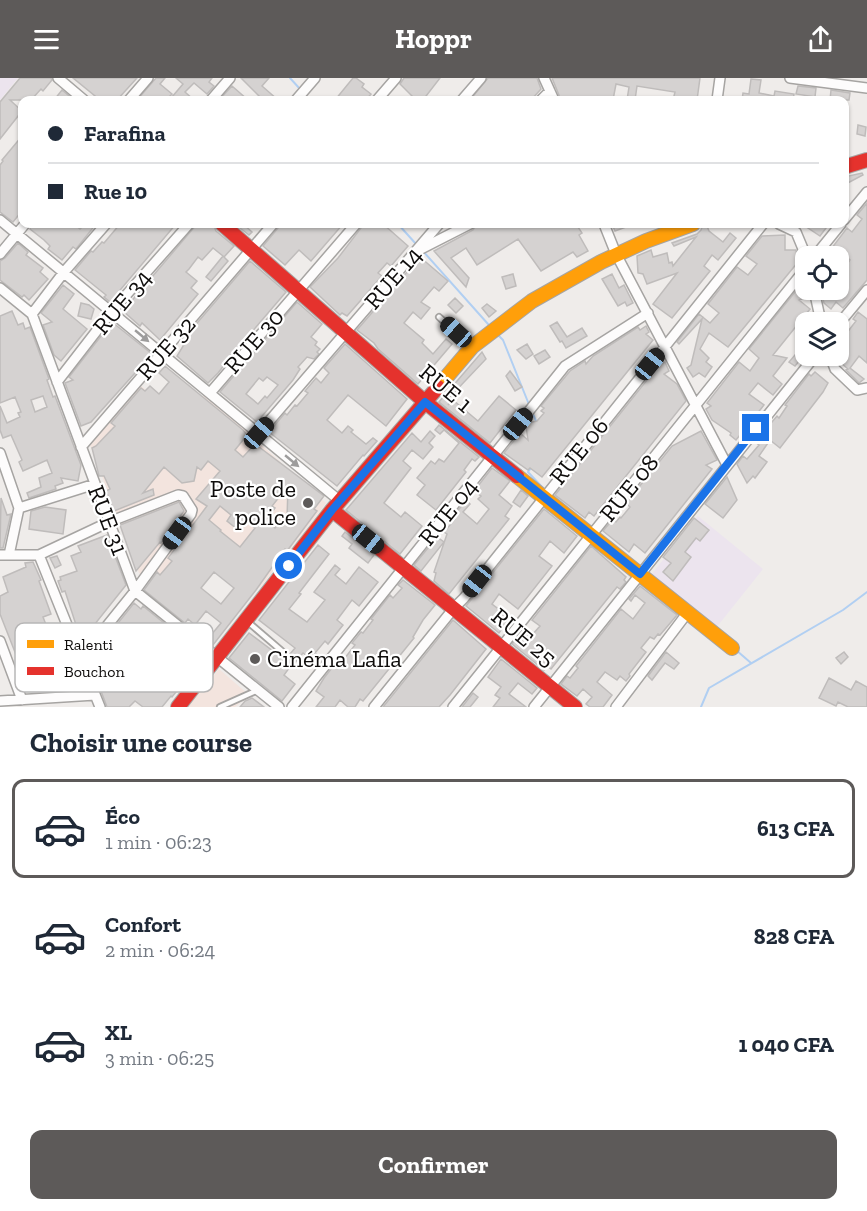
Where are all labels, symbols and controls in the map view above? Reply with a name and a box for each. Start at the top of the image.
icon: menu [30,23,63,56]
text: Hoppr [395,23,472,55]
icon: share [804,23,837,56]
text: Farafina [84,120,166,147]
text: Rue 10 [84,178,147,205]
street label: RUE 14 [358,240,428,315]
map controls [795,246,849,366]
button: locate [795,246,849,300]
street label: RUE 34 [86,263,157,340]
street label: RUE 30 [217,302,290,379]
street label: RUE 32 [130,310,201,386]
button: layers [795,312,849,366]
car [437,313,475,351]
one-way arrow [134,329,149,342]
car [632,344,668,384]
street label: RUE 1 [414,357,479,418]
car [500,404,536,444]
street label: RUE 06 [543,411,614,490]
car [240,414,278,452]
route end [742,414,769,441]
street label: RUE 08 [593,448,664,527]
one-way arrow [284,454,300,467]
street label: RUE 04 [412,472,483,551]
place label: Poste de police [210,474,296,531]
street label: RUE 31 [82,481,135,559]
marker: Poste de police [301,496,315,510]
car [159,513,195,553]
car [348,521,388,557]
route start [275,552,302,579]
car [459,561,495,601]
street label: RUE 25 [486,601,563,672]
legend [15,623,213,692]
text: Ralenti [64,635,113,654]
place label: Cinéma Lafia [267,644,402,673]
marker: Cinéma Lafia [248,652,262,666]
text: Bouchon [64,662,125,681]
text: Choisir une course [30,727,252,759]
icon: car [33,802,87,856]
text: Éco [105,803,140,830]
text: 613 CFA [757,815,834,842]
text: 1 min · 06:23 [105,830,212,854]
icon: car [33,910,87,964]
text: Confort [105,911,181,938]
text: 828 CFA [754,923,834,950]
text: 2 min · 06:24 [105,938,215,962]
icon: car [33,1018,87,1072]
text: XL [105,1019,132,1046]
text: 1 040 CFA [738,1031,834,1058]
text: 3 min · 06:25 [105,1046,214,1070]
button: Confirmer [30,1130,837,1199]

